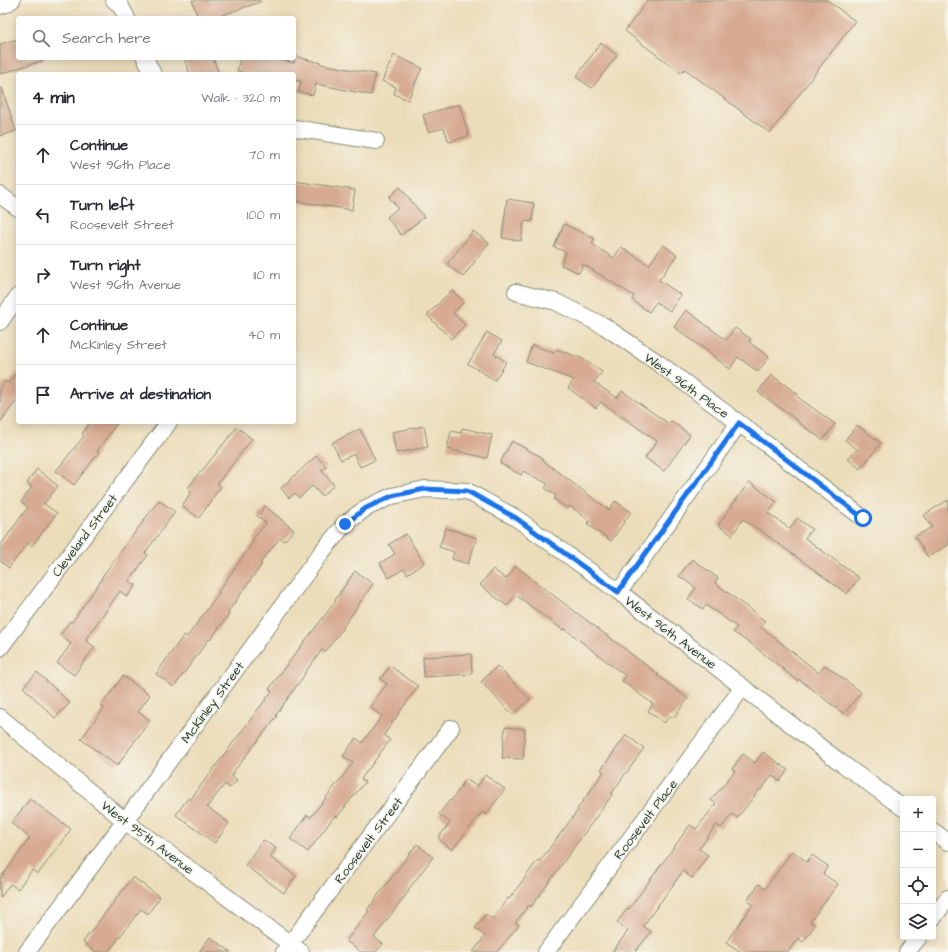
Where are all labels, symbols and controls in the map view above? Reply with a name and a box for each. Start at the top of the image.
search box [16,16,296,60]
icon: search [30,27,52,49]
text: Search here [62,28,151,49]
text: 4 min [32,86,75,110]
text: Walk · 320 m [201,89,280,107]
text: Continue [70,135,128,156]
icon: ahead [32,144,54,166]
text: 70 m [248,146,280,164]
text: West 96th Place [70,156,171,174]
text: Turn left [70,195,134,216]
icon: left [32,204,54,226]
text: 100 m [247,206,280,224]
text: Roosevelt Street [70,216,174,234]
text: Turn right [70,255,141,276]
icon: right [32,264,54,286]
text: 110 m [253,266,280,284]
text: West 96th Avenue [70,276,181,294]
text: Continue [70,315,128,336]
icon: ahead [32,324,54,346]
text: 40 m [248,326,280,344]
text: McKinley Street [70,336,167,354]
street label: West 96th Place [640,349,733,423]
icon: arrive [32,384,54,406]
text: Arrive at destination [70,384,211,405]
street label: Cleveland Street [48,490,122,581]
route start [854,509,872,527]
route end [336,515,354,533]
street label: West 96th Avenue [621,592,720,673]
street label: McKinley Street [177,658,250,748]
street label: Roosevelt Place [610,776,682,863]
street label: Roosevelt Street [330,793,408,887]
map controls [900,796,936,940]
button: + [900,796,936,832]
street label: West 95th Avenue [97,797,198,879]
button: − [900,832,936,868]
button: locate [900,868,936,904]
button: layers [900,904,936,940]

